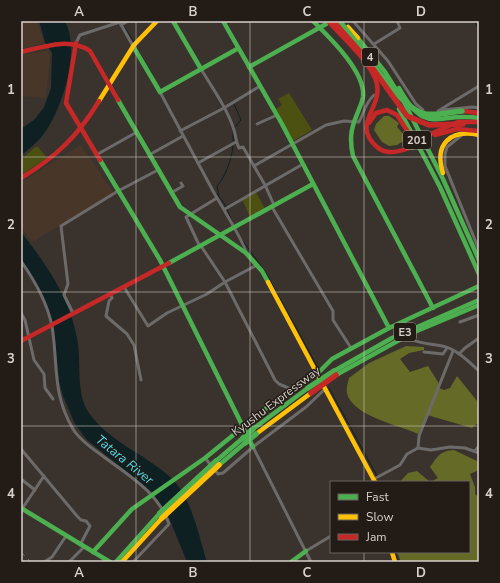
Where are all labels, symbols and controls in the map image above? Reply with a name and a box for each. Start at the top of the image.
text: A [74,3,84,21]
text: B [189,3,198,21]
text: C [303,3,312,21]
text: D [416,3,426,21]
road number: 4 [362,48,378,66]
text: 1 [7,81,15,99]
text: 1 [485,81,493,99]
road number: 201 [403,131,431,149]
text: 2 [7,216,15,234]
text: 2 [485,216,493,234]
road number: E3 [394,323,416,341]
text: 3 [7,350,15,368]
text: 3 [485,350,493,368]
street label: Kyushu Expressway [228,362,324,440]
water label: Tatara River [92,431,157,489]
legend [330,481,470,553]
text: 4 [7,485,15,503]
text: 4 [485,485,493,503]
text: Fast [366,489,389,505]
text: Slow [366,509,394,525]
text: Jam [365,529,387,545]
text: A [74,564,84,582]
text: B [189,564,198,582]
text: C [303,564,312,582]
text: D [416,564,426,582]

